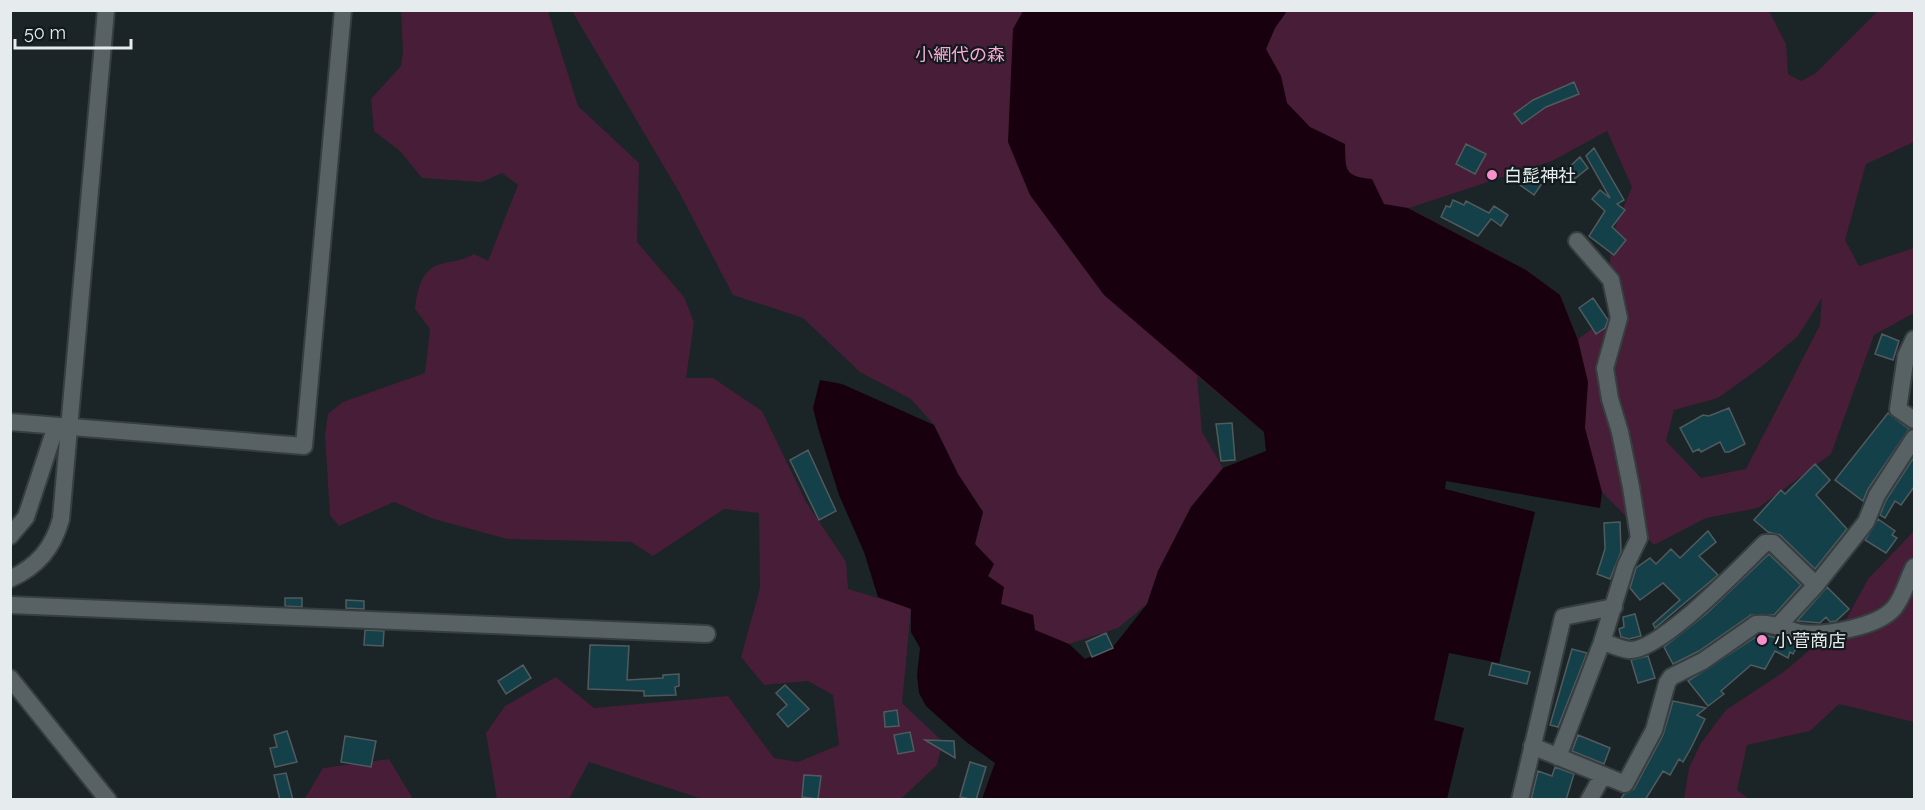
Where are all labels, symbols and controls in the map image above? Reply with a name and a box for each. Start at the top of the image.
scale bar [15,12,130,50]
text: 50 m [24,22,66,43]
park label: 小網代の森 [915,44,1005,65]
place label: 白髭神社 [1504,165,1576,186]
marker: 白髭神社 [1485,168,1499,182]
place label: 小菅商店 [1774,630,1846,651]
marker: 小菅商店 [1755,633,1769,647]

